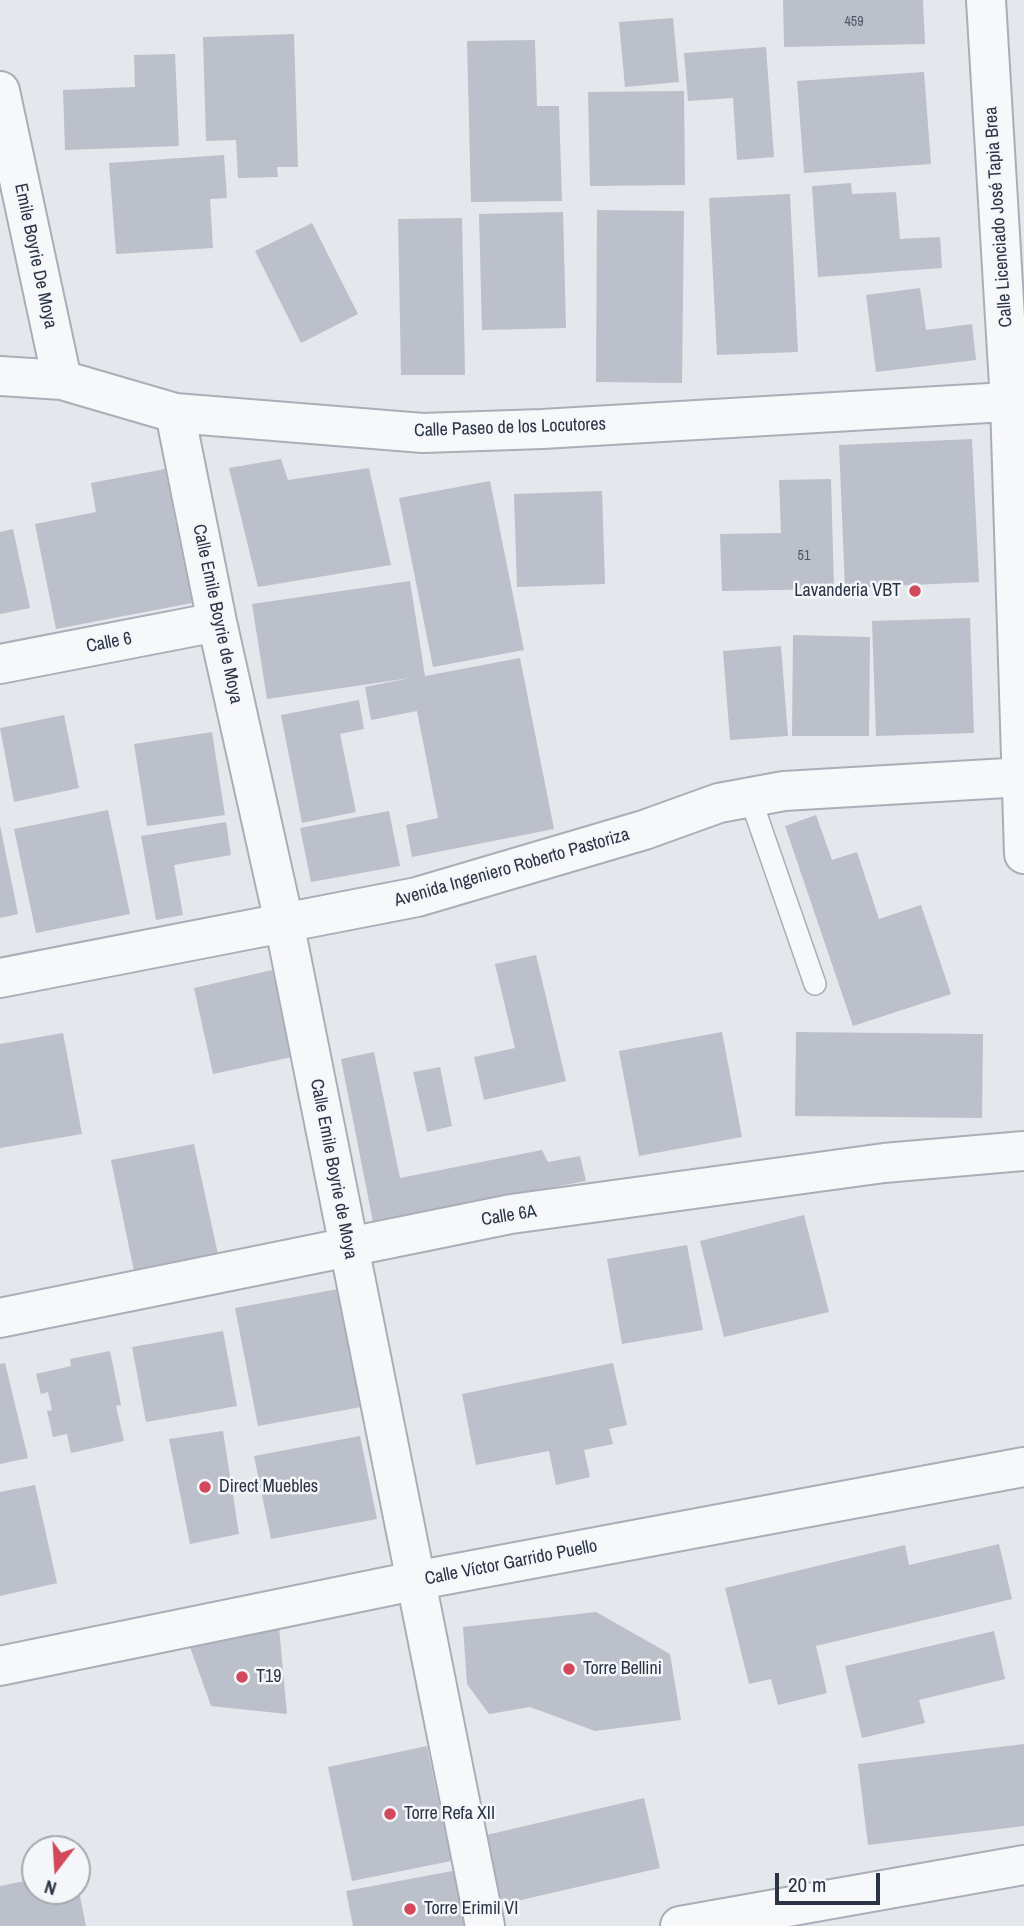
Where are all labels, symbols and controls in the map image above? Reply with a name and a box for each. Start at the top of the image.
house number: 459 [844,14,864,30]
street label: Calle Licenciado José Tapia Brea [981,106,1017,328]
street label: Emile Boyrie De Moya [9,182,61,330]
street label: Calle Paseo de los Locutores [414,414,606,442]
street label: Calle Emile Boyrie de Moya [187,522,247,706]
house number: 51 [798,548,810,564]
place label: Lavanderia VBT [794,580,901,602]
marker: Lavanderia VBT [907,583,923,599]
street label: Calle 6 [84,628,134,658]
street label: Avenida Ingeniero Roberto Pastoriza [392,824,632,912]
street label: Calle Emile Boyrie de Moya [305,1077,361,1261]
street label: Calle 6A [480,1201,538,1231]
place label: Direct Muebles [219,1476,318,1498]
marker: Direct Muebles [197,1479,213,1495]
street label: Calle Víctor Garrido Puello [423,1536,599,1590]
place label: Torre Bellini [583,1658,662,1680]
marker: Torre Bellini [561,1661,577,1677]
place label: T19 [256,1666,281,1688]
marker: T19 [234,1669,250,1685]
place label: Torre Refa XII [404,1803,495,1825]
marker: Torre Refa XII [382,1806,398,1822]
north arrow [21,1835,91,1905]
scale bar [779,1860,884,1904]
text: 20 m [788,1870,826,1899]
text: N [41,1874,60,1902]
place label: Torre Erimil VI [424,1898,518,1920]
marker: Torre Erimil VI [402,1901,418,1917]

